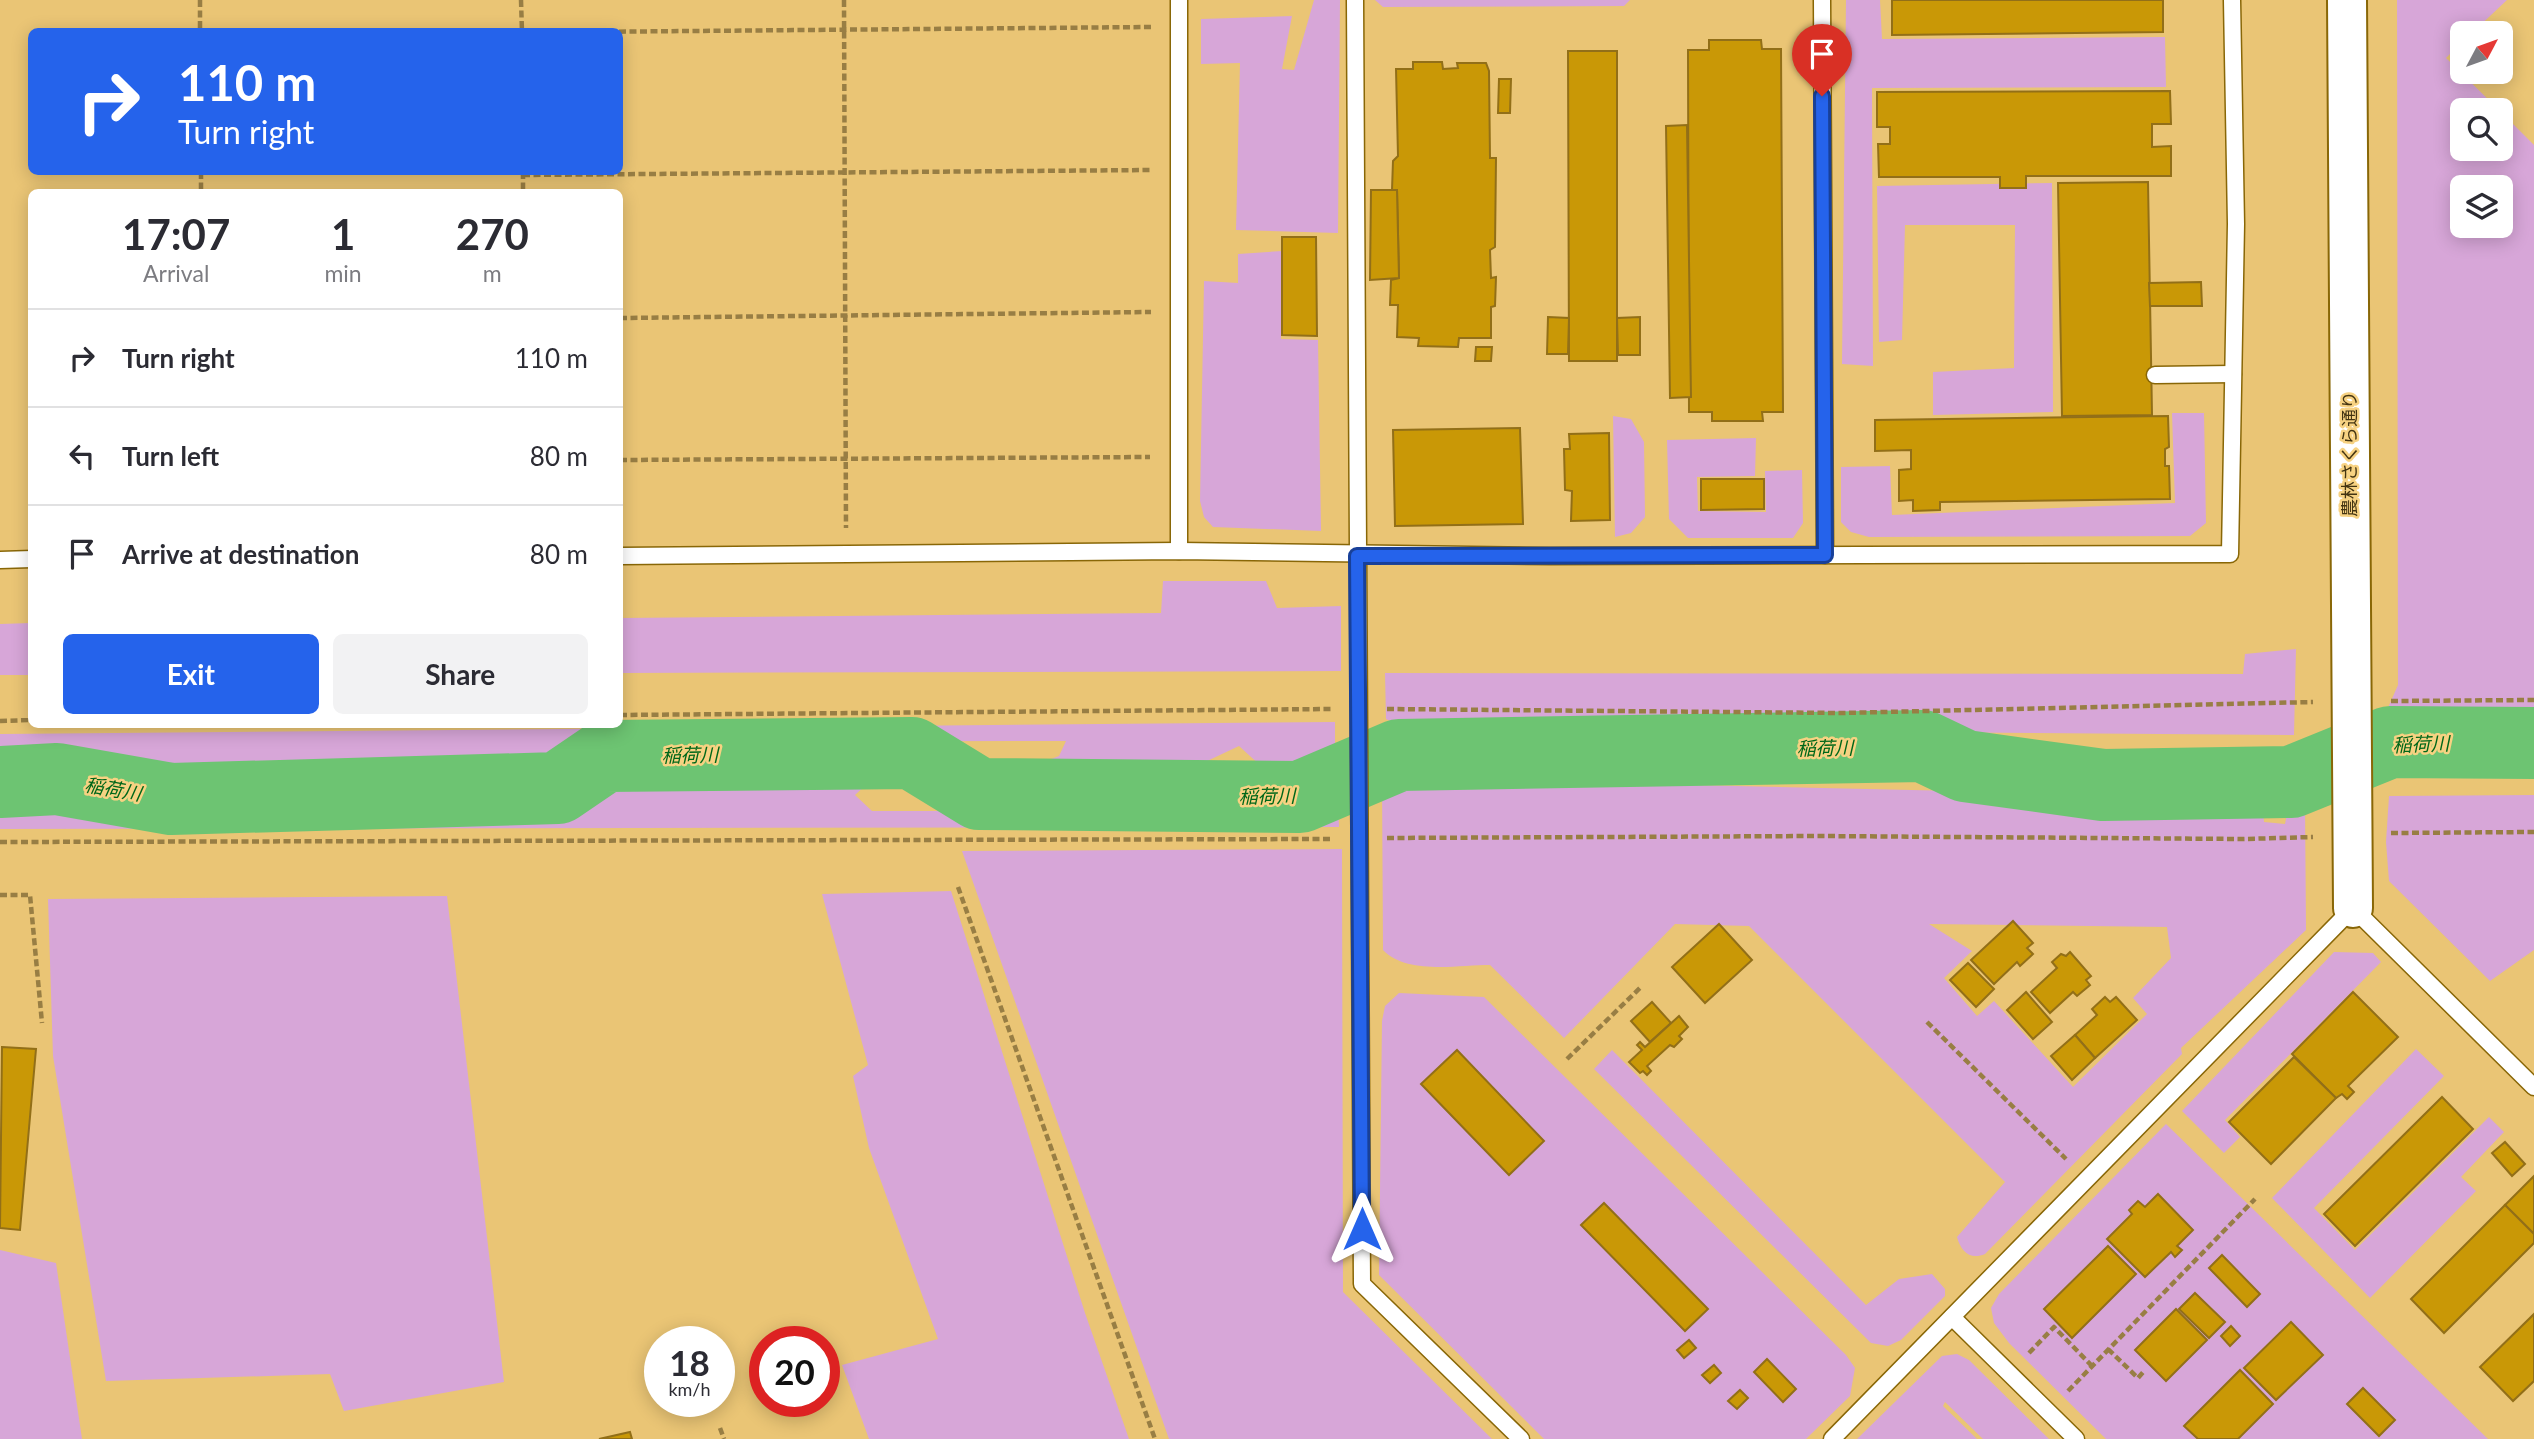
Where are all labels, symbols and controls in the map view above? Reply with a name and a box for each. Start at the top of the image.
north arrow [2450,21,2513,84]
map controls [2450,21,2513,238]
pin [1792,24,1852,96]
icon: arrive [1803,35,1841,73]
text: 110 m [178,53,316,111]
icon: right [63,56,154,147]
button: search [2450,98,2513,161]
text: Turn right [178,112,314,151]
button: layers [2450,175,2513,238]
text: 17:07 [122,209,230,259]
text: 1 [331,209,355,259]
text: 270 [456,209,529,259]
text: Arrival [143,259,209,287]
text: min [324,259,362,287]
text: m [483,259,502,287]
icon: right [63,339,101,377]
text: Turn right [122,342,235,374]
text: 110 m [515,342,588,374]
street label: 農林さくら通り [2338,391,2360,517]
icon: left [63,437,101,475]
text: Turn left [122,440,219,472]
text: 80 m [530,440,588,472]
icon: arrive [63,535,101,573]
text: Arrive at destination [122,538,359,570]
text: 80 m [530,538,588,570]
button: Exit [63,634,319,714]
button: Share [333,634,588,714]
water label: 稲荷川 [2392,731,2452,756]
water label: 稲荷川 [1796,735,1856,759]
water label: 稲荷川 [661,742,721,766]
water label: 稲荷川 [83,772,145,805]
water label: 稲荷川 [1238,783,1298,807]
position arrow [1325,1192,1399,1266]
speed limit sign: 20 [749,1326,840,1417]
text: 18 [669,1341,710,1383]
text: km/h [668,1378,711,1400]

